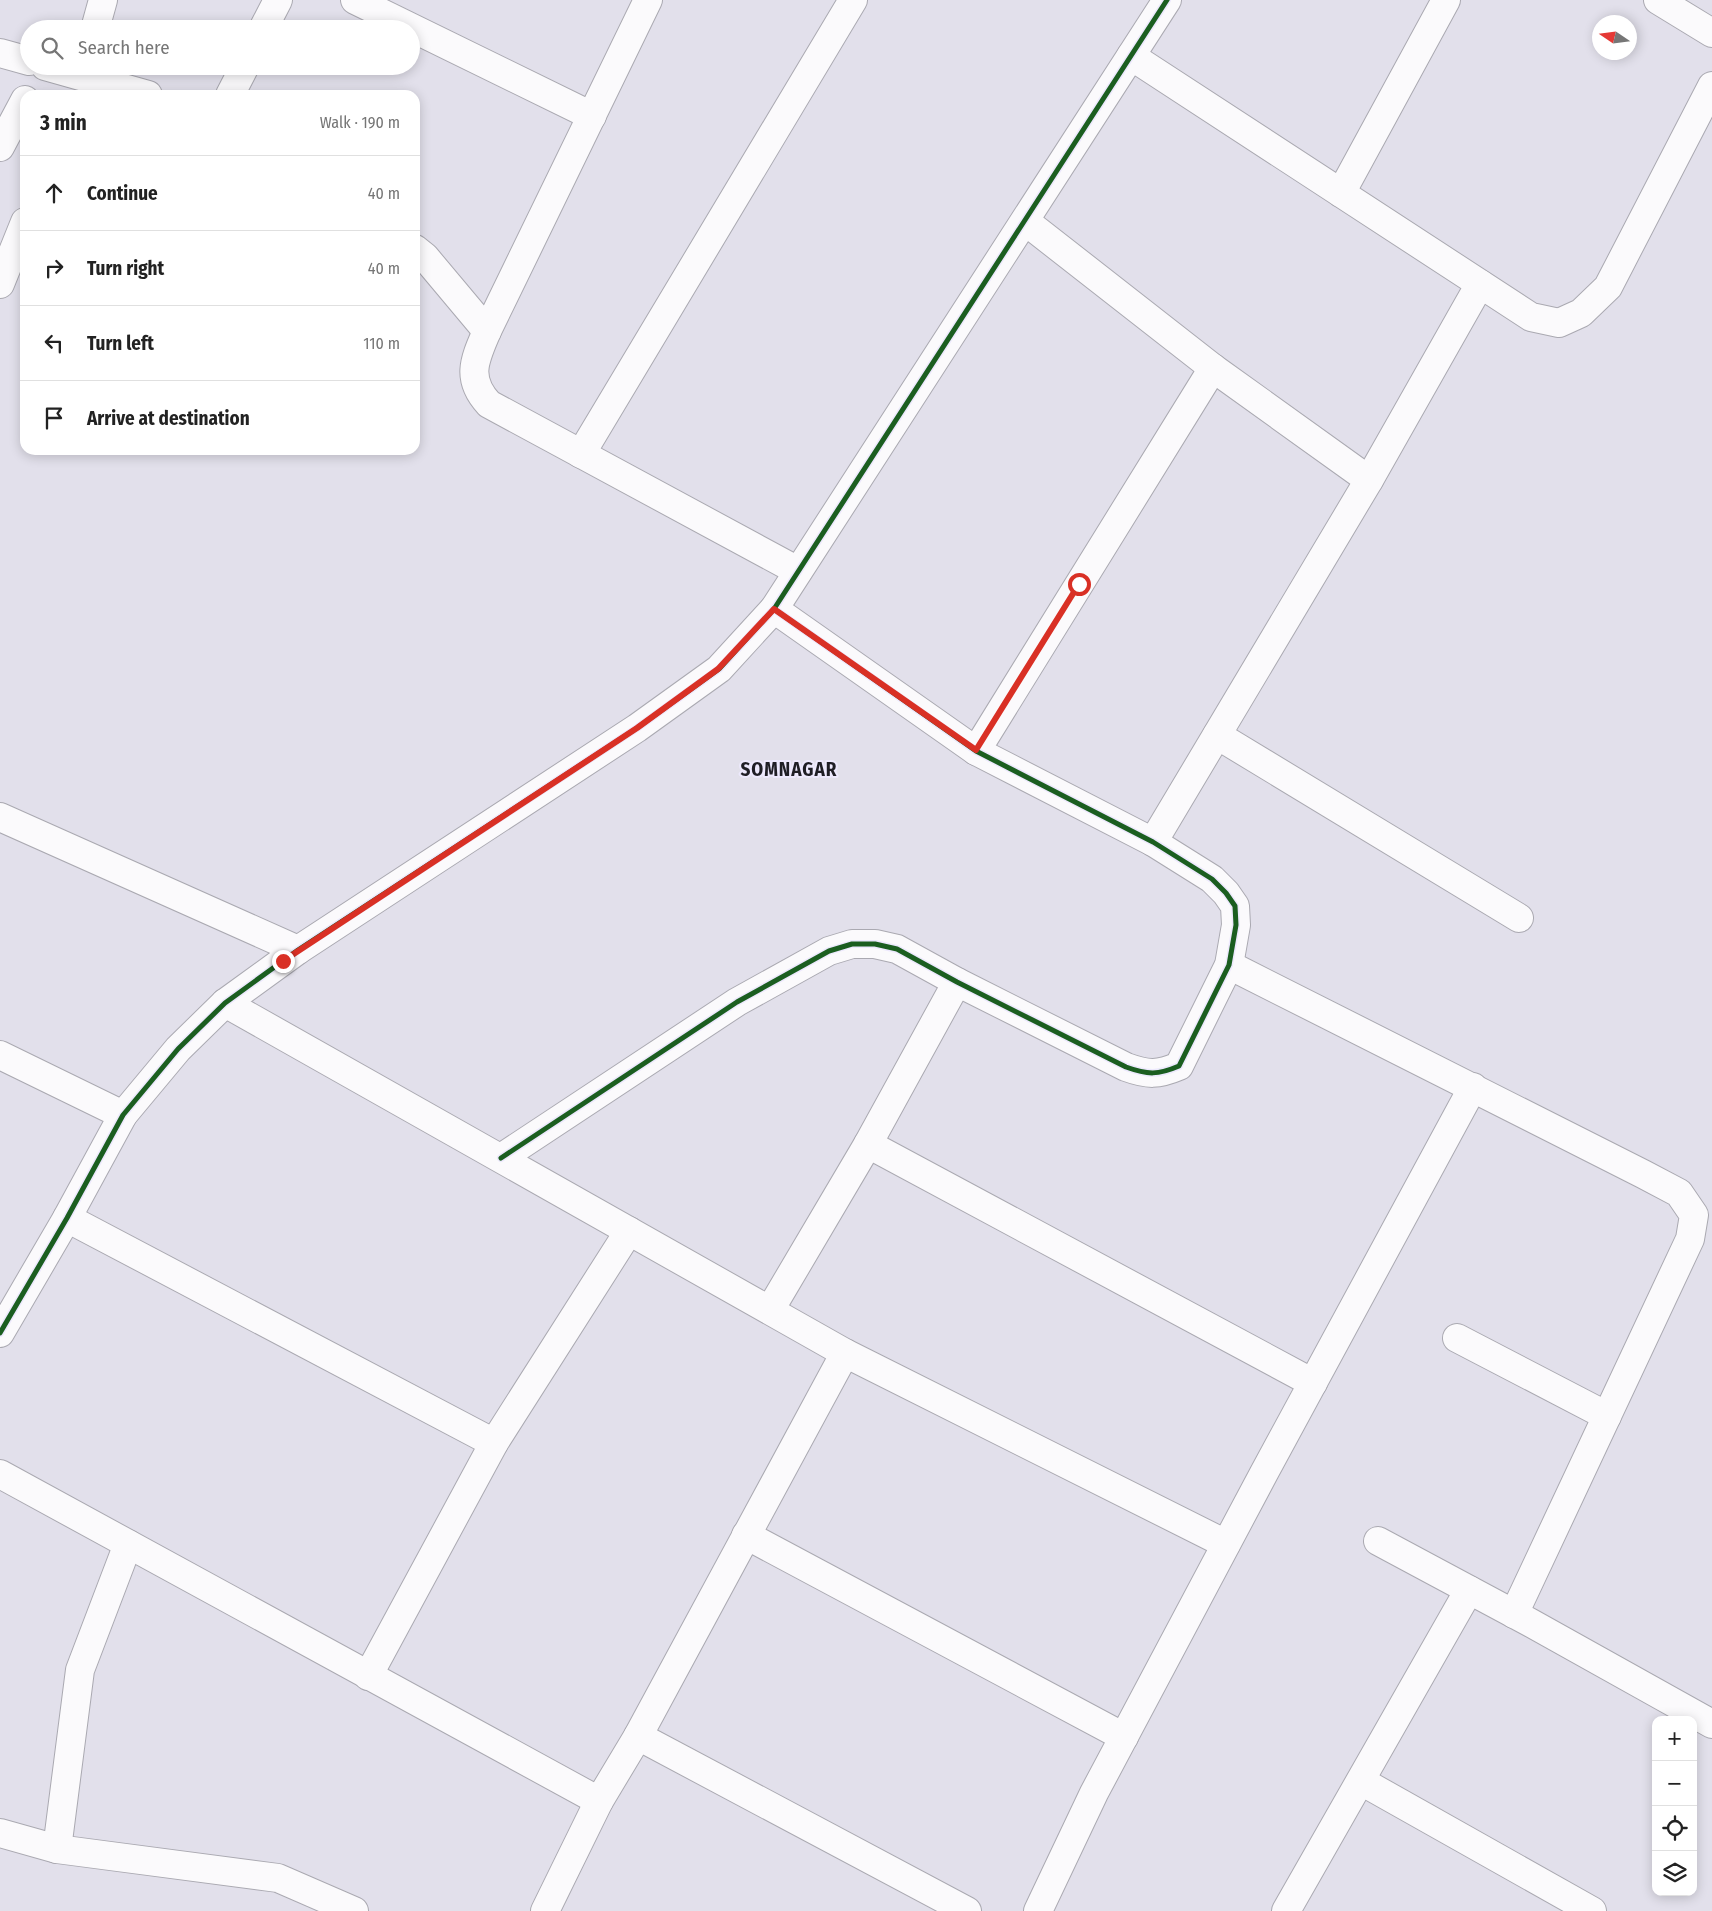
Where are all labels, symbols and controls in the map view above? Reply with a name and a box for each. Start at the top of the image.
north arrow [1592,15,1637,60]
search box [20,20,420,75]
icon: search [38,34,66,62]
text: Search here [78,36,170,59]
text: 3 min [40,110,87,136]
text: Walk · 190 m [320,113,400,132]
icon: ahead [40,179,68,207]
text: Continue [87,182,158,205]
text: 40 m [368,184,400,203]
icon: right [40,254,68,282]
text: Turn right [87,257,164,280]
text: 40 m [368,259,400,278]
icon: left [40,329,68,357]
text: Turn left [87,332,154,355]
text: 110 m [363,334,400,353]
icon: arrive [40,404,68,432]
text: Arrive at destination [87,407,250,430]
route start [1068,573,1091,596]
district label: SOMNAGAR [740,758,838,781]
route end [272,950,295,973]
map controls [1652,1716,1697,1896]
button: + [1652,1716,1697,1761]
button: − [1652,1761,1697,1806]
button: locate [1652,1806,1697,1851]
button: layers [1652,1851,1697,1896]

